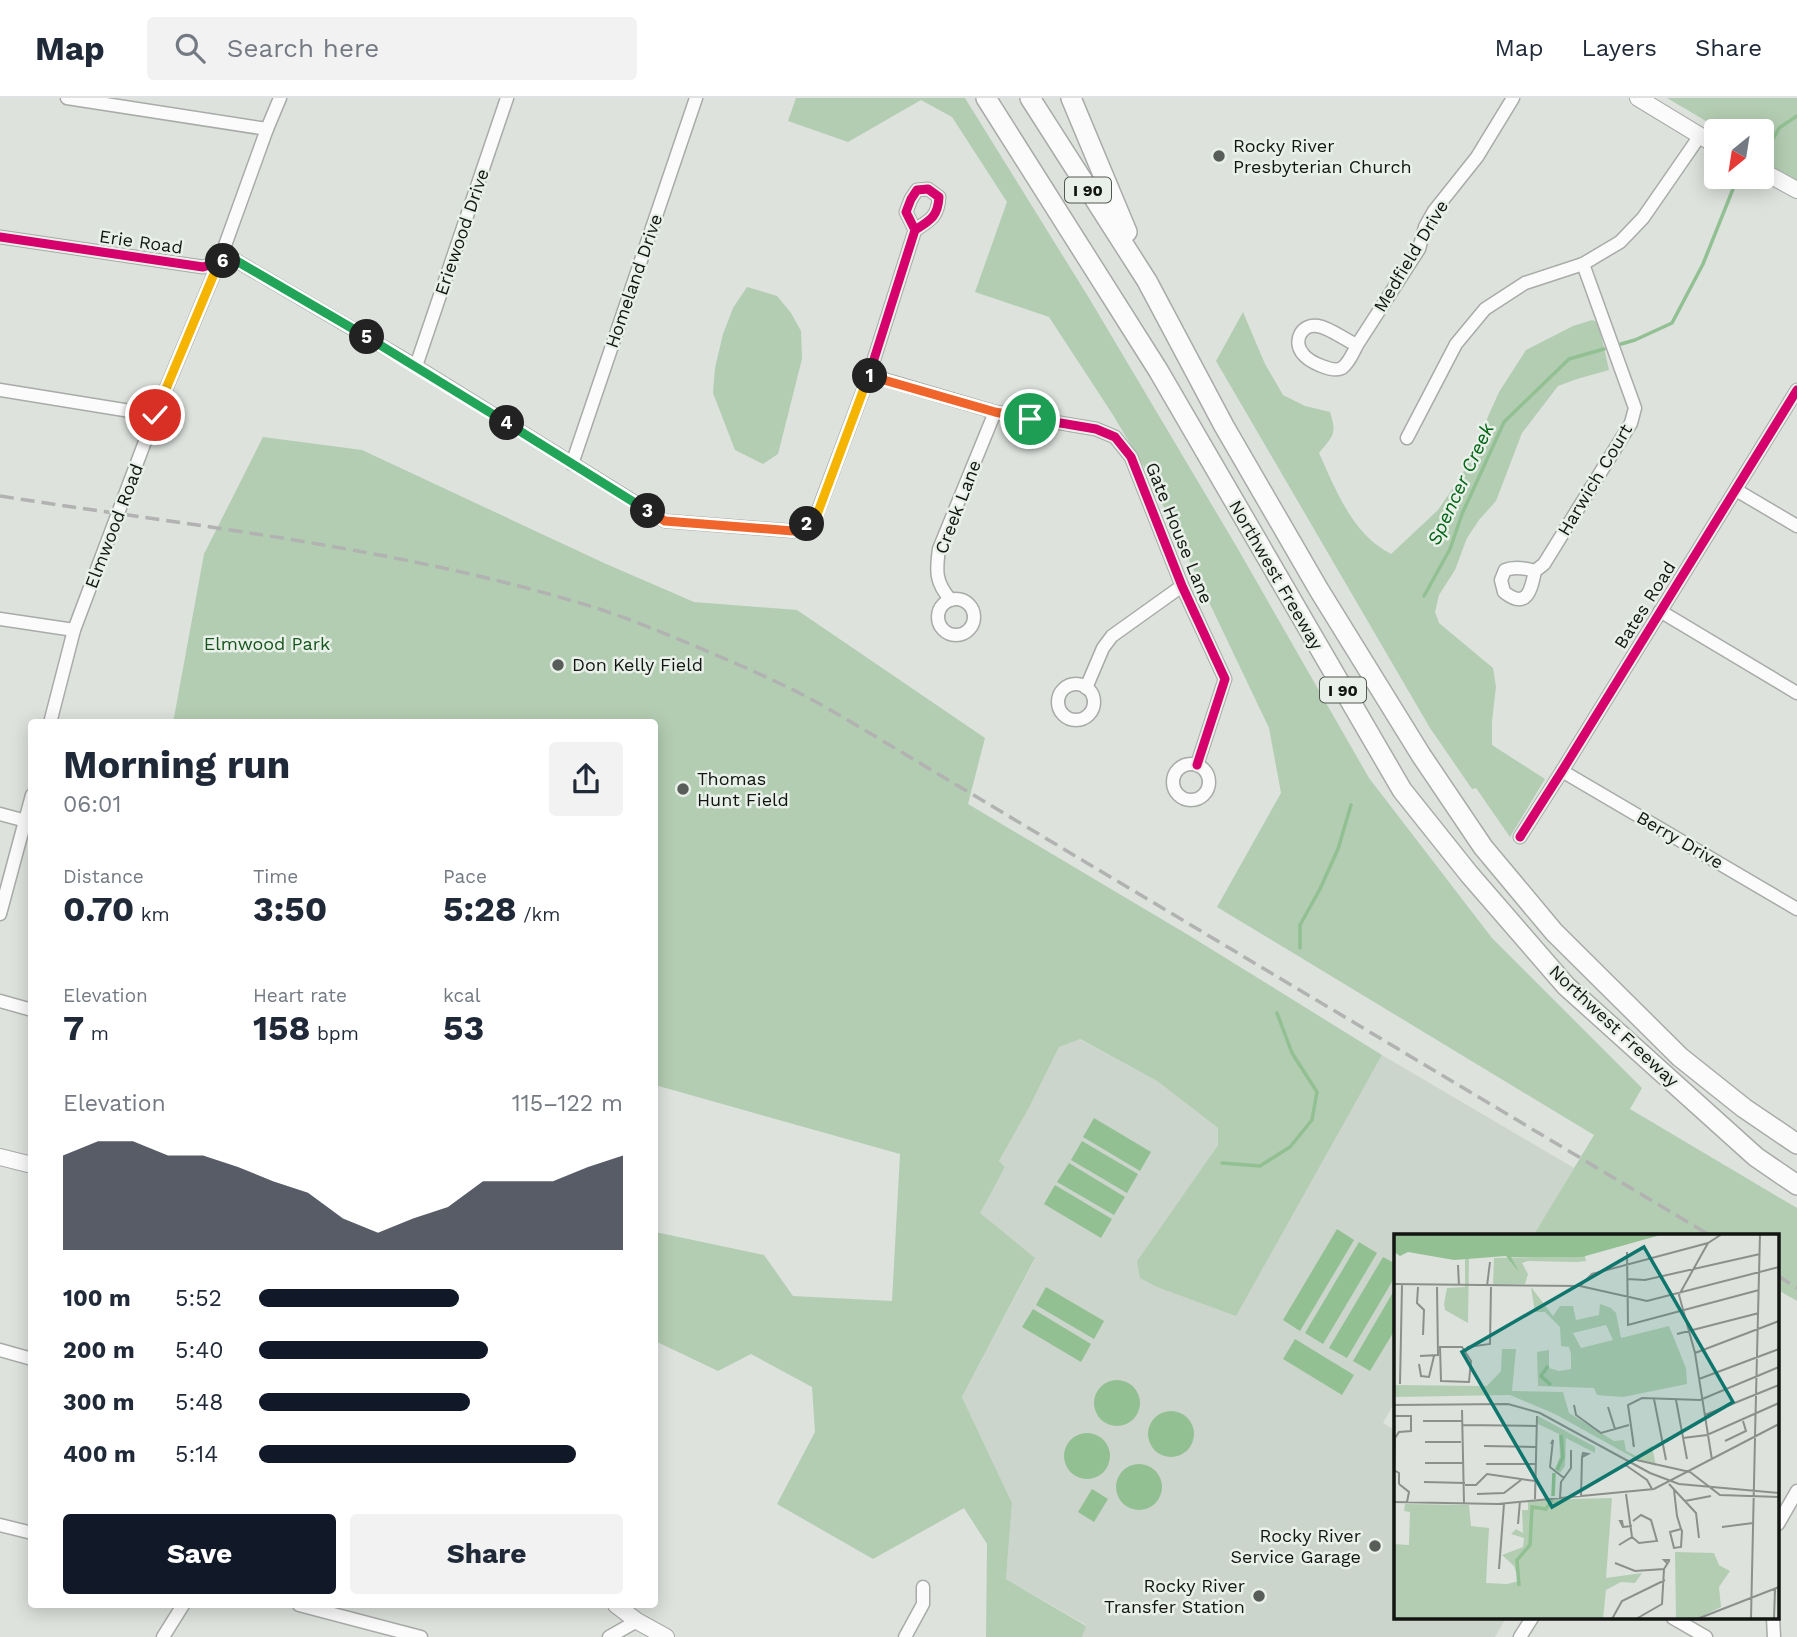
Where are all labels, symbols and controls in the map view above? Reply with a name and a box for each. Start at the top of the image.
search box [147,17,637,80]
text: Map [35,29,105,68]
icon: search [171,29,209,67]
text: Search here [227,33,379,63]
text: Map [1495,34,1543,62]
text: Layers [1581,34,1657,62]
text: Share [1695,34,1762,62]
north arrow [1704,119,1774,189]
map controls [1704,119,1774,189]
place label: Rocky River Presbyterian Church [1233,135,1412,177]
marker: Rocky River Presbyterian Church [1211,148,1227,164]
street label: Eriewood Drive [430,166,493,298]
road number: I 90 [1065,178,1111,202]
street label: Medfield Drive [1369,196,1452,316]
street label: Homeland Drive [601,211,666,351]
street label: Erie Road [98,225,184,258]
pin: 6 [206,244,241,278]
text: 6 [217,249,228,272]
pin: 5 [350,320,384,354]
text: 5 [361,325,372,348]
pin: 1 [852,358,888,394]
text: 1 [865,364,874,387]
pin [125,385,185,445]
pin [1000,389,1060,449]
icon: check [136,396,174,434]
icon: arrive [1011,400,1049,438]
pin: 4 [490,406,524,440]
text: 4 [500,411,513,434]
water label: Spencer Creek [1422,419,1499,549]
street label: Harwich Court [1553,420,1636,539]
street label: Creek Lane [930,457,985,557]
street label: Gate House Lane [1142,459,1217,606]
street label: Elmwood Road [80,461,147,591]
pin: 3 [630,494,666,528]
street label: Northwest Freeway [1225,496,1328,654]
text: 3 [642,499,653,522]
pin: 2 [790,506,824,542]
text: 2 [801,512,812,535]
street label: Bates Road [1609,557,1680,652]
park label: Elmwood Park [204,633,330,654]
place label: Don Kelly Field [572,654,703,675]
marker: Don Kelly Field [550,657,566,673]
road number: I 90 [1320,678,1366,702]
button: share [549,742,623,816]
text: Morning run [63,743,290,787]
place label: Thomas Hunt Field [697,768,789,810]
marker: Thomas Hunt Field [675,781,691,797]
text: 06:01 [63,791,121,818]
street label: Berry Drive [1633,806,1727,873]
text: Distance [63,865,144,888]
text: Time [253,865,298,888]
text: Pace [443,865,487,888]
text: 0.70 [63,888,134,930]
text: 3:50 [253,888,327,930]
text: 5:28 [443,888,517,930]
text: km [134,903,170,926]
text: /km [517,903,560,926]
street label: Northwest Freeway [1545,960,1684,1091]
text: Elevation [63,984,148,1007]
text: Heart rate [253,984,347,1007]
text: kcal [443,984,481,1007]
text: 7 [63,1007,84,1049]
text: 158 [253,1007,310,1049]
text: 53 [443,1007,484,1049]
text: m [84,1022,109,1045]
text: bpm [310,1022,359,1045]
text: Elevation [63,1090,166,1117]
text: 115–122 m [512,1090,623,1117]
inset map [1394,1234,1780,1620]
text: 100 m [63,1285,131,1312]
text: 5:52 [175,1285,222,1312]
text: 200 m [63,1337,135,1364]
text: 5:40 [175,1337,224,1364]
text: 300 m [63,1389,134,1416]
text: 5:48 [175,1389,223,1416]
text: 400 m [63,1441,136,1468]
text: 5:14 [175,1441,218,1468]
button: Save [63,1514,336,1594]
button: Share [350,1514,623,1594]
place label: Rocky River Service Garage [1231,1525,1361,1567]
marker: Rocky River Service Garage [1367,1538,1383,1554]
place label: Rocky River Transfer Station [1104,1575,1245,1617]
marker: Rocky River Transfer Station [1251,1588,1267,1604]

